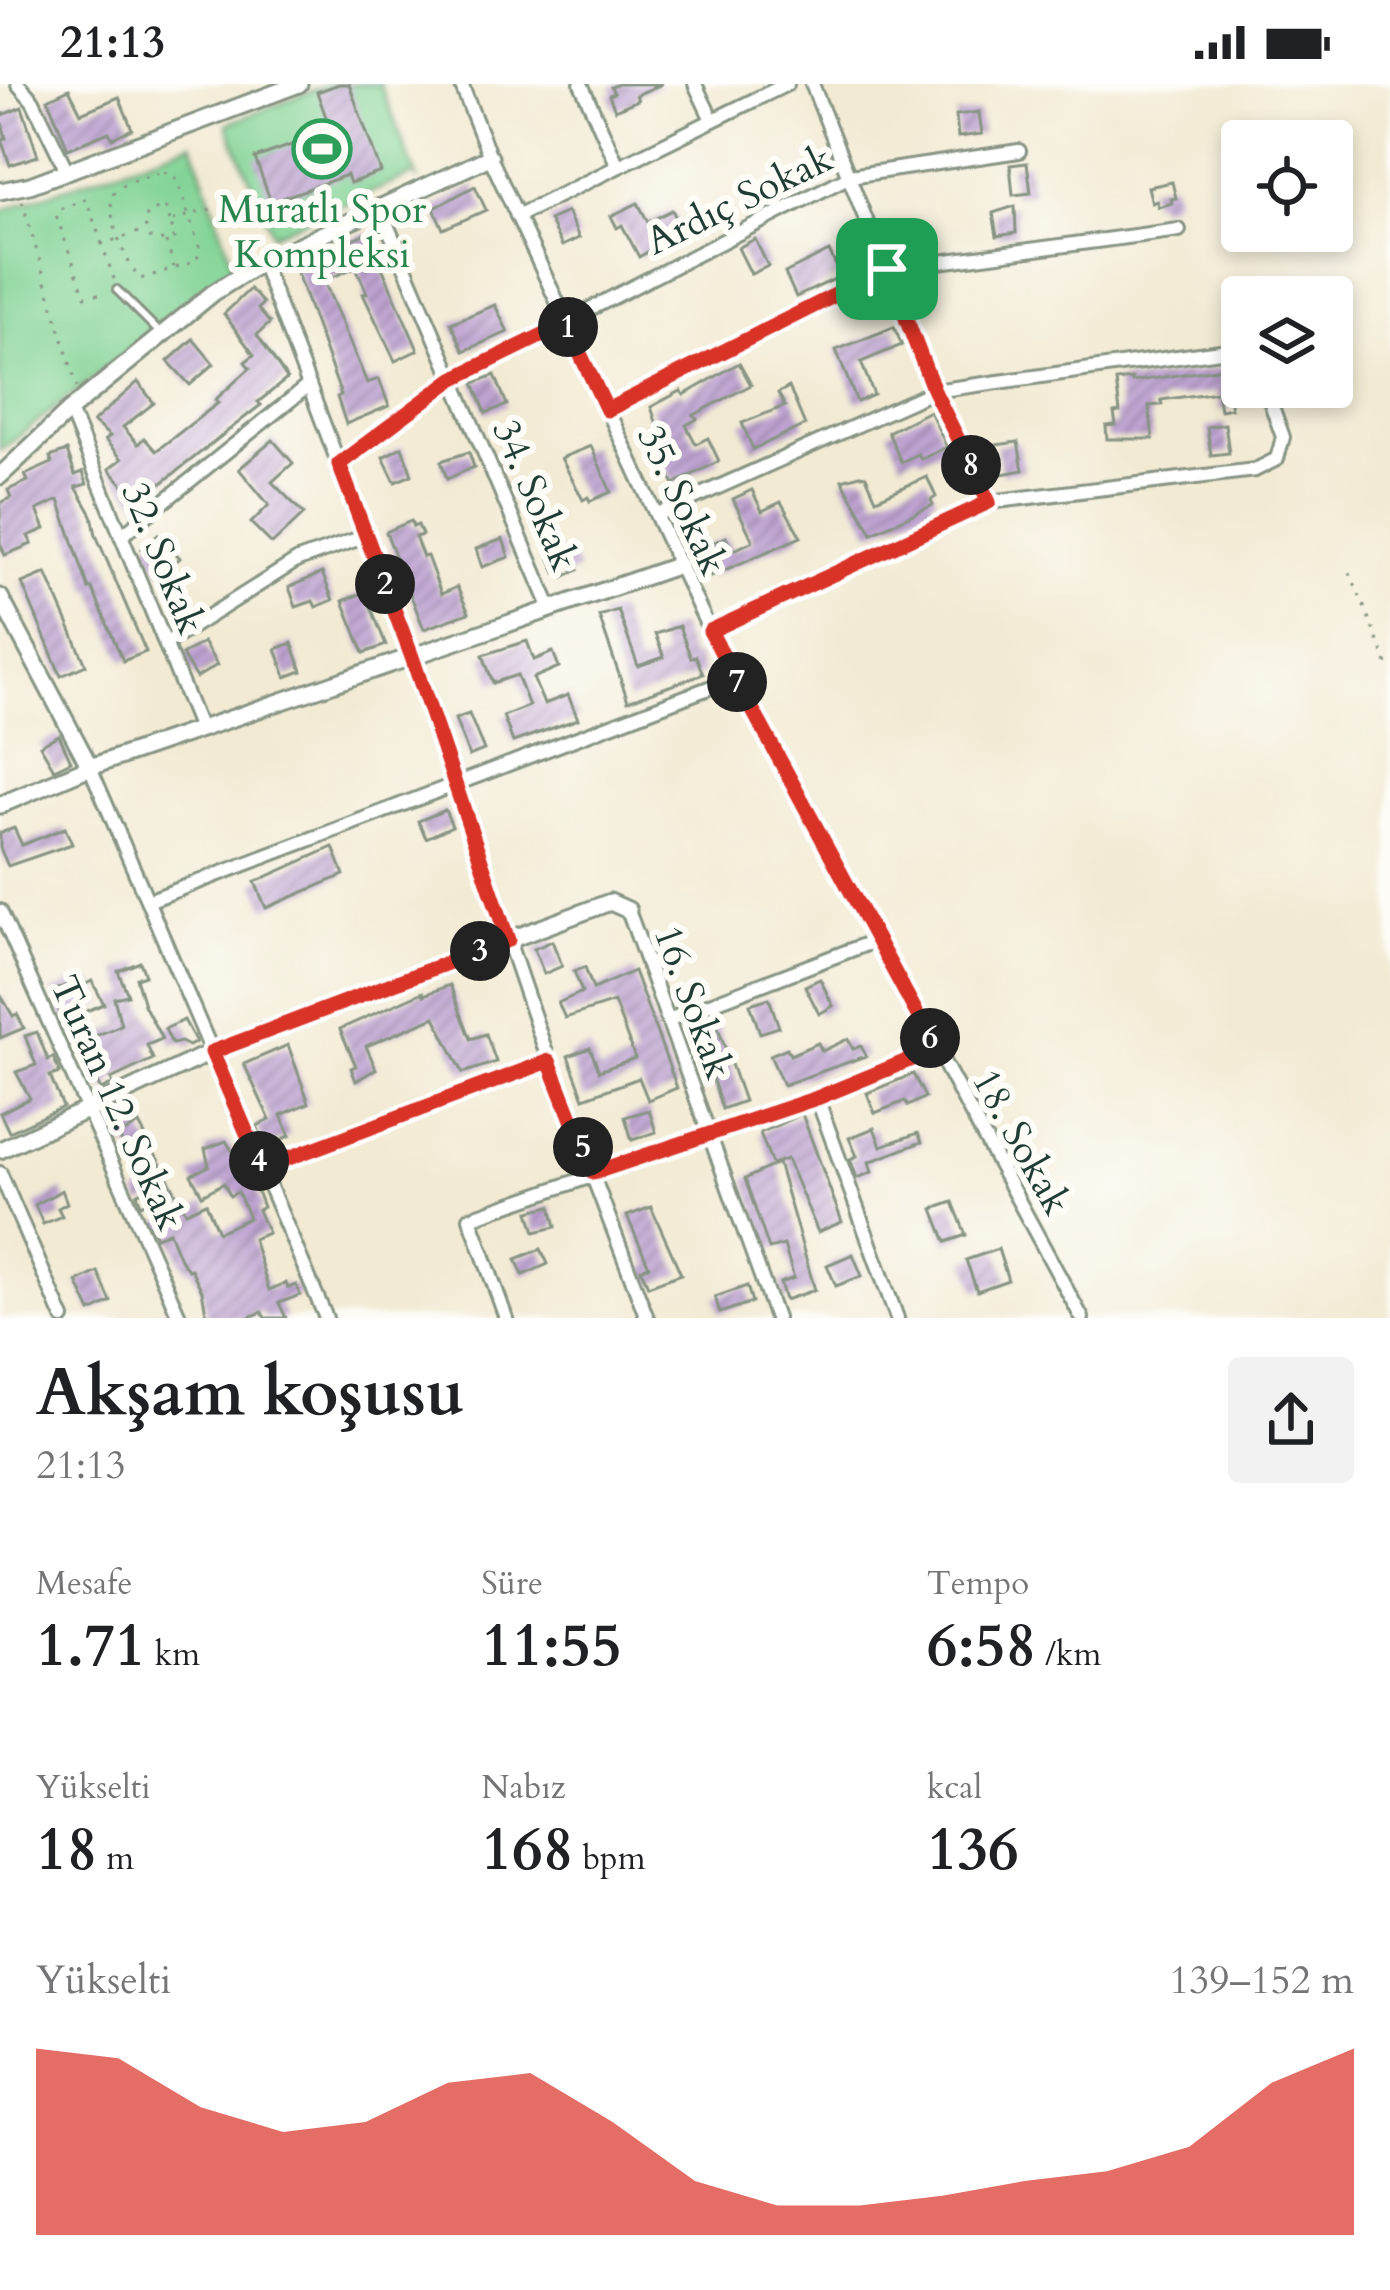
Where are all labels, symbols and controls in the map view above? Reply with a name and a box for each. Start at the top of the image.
text: 21:13 [60,12,165,73]
sports icon: Muratlı Spor Kompleksi [291,118,353,180]
map controls [1221,120,1353,408]
button: locate [1221,120,1353,252]
street label: Ardıç Sokak [637,132,841,268]
place label: Muratlı Spor Kompleksi [218,183,427,281]
pin [836,218,938,320]
icon: arrive [854,236,920,302]
button: layers [1221,276,1353,408]
pin: 1 [538,297,598,357]
text: 1 [560,304,576,349]
street label: 34. Sokak [479,411,591,579]
street label: 35. Sokak [624,417,740,584]
pin: 8 [941,435,1001,495]
text: 8 [963,442,979,487]
street label: 32. Sokak [109,474,218,642]
pin: 2 [355,554,415,614]
text: 2 [377,561,393,606]
pin: 7 [707,652,767,712]
text: 7 [729,659,745,704]
street label: 16. Sokak [641,918,745,1086]
pin: 3 [450,921,510,981]
text: 3 [472,928,488,973]
street label: Turan 12. Sokak [37,967,197,1239]
pin: 6 [900,1008,960,1068]
text: 6 [922,1015,938,1060]
street label: 18. Sokak [959,1059,1083,1225]
pin: 5 [553,1117,613,1177]
text: 5 [575,1124,591,1169]
pin: 4 [229,1131,289,1191]
text: 4 [251,1138,267,1183]
text: Akşam koşusu [36,1349,465,1438]
button: share [1228,1357,1354,1483]
text: 21:13 [36,1439,126,1492]
text: Mesafe [36,1561,132,1606]
text: Süre [481,1561,543,1606]
text: Tempo [927,1561,1029,1606]
text: 1.71 [36,1606,146,1687]
text: 11:55 [481,1606,622,1687]
text: 6:58 [927,1606,1036,1687]
text: km [146,1632,200,1677]
text: /km [1036,1632,1101,1677]
text: Yükselti [36,1765,150,1810]
text: Nabız [481,1765,565,1810]
text: kcal [927,1765,982,1810]
text: 18 [36,1810,97,1891]
text: 168 [481,1810,574,1891]
text: 136 [927,1810,1019,1891]
text: m [97,1836,134,1881]
text: bpm [574,1836,646,1881]
text: Yükselti [36,1954,171,2007]
text: 139–152 m [1169,1954,1354,2007]

